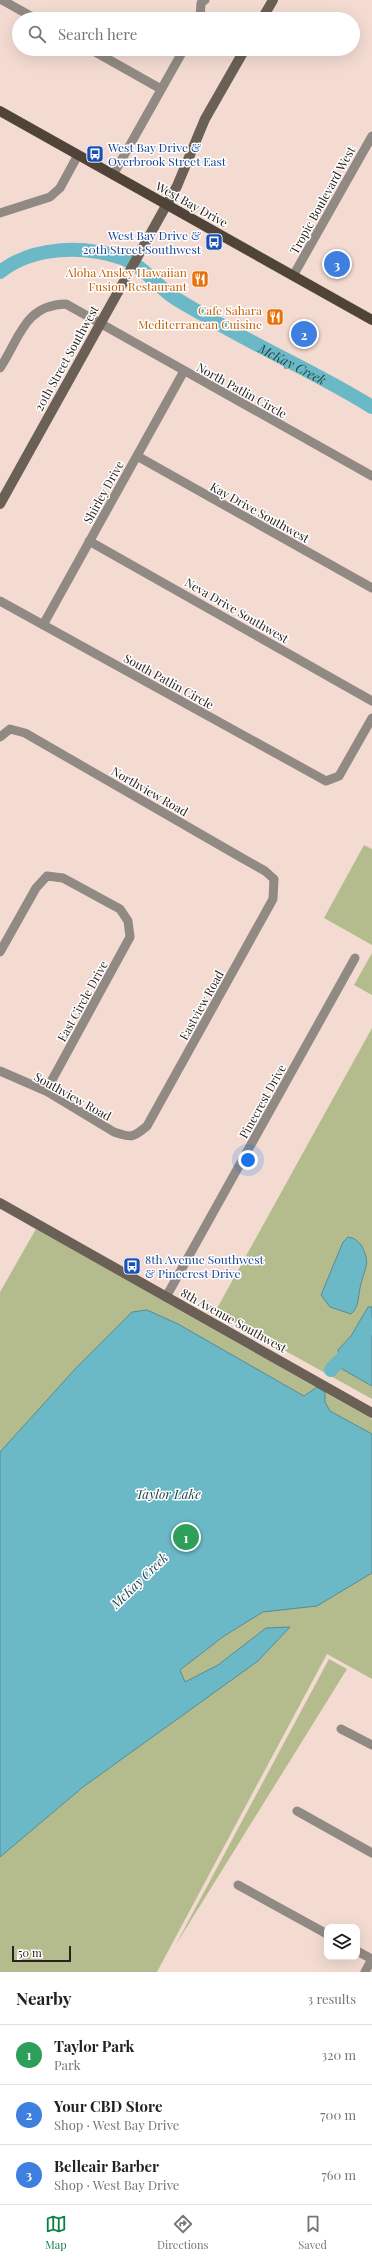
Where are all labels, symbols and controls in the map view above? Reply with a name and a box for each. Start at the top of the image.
search box [12,12,360,56]
icon: search [26,23,48,45]
text: Search here [58,24,137,44]
place label: West Bay Drive & Overbrook Street East [107,139,227,169]
street label: Tropic Boulevard West [286,143,359,257]
bus stop icon: West Bay Drive & Overbrook Street East [85,144,105,164]
street label: West Bay Drive [152,177,231,230]
place label: West Bay Drive & 20th Street Southwest [83,227,202,257]
bus stop icon: West Bay Drive & 20th Street Southwest [204,232,224,252]
pin: 3 [324,249,350,279]
place label: Aloha Ansley Hawaiian Fusion Restaurant [65,264,188,294]
restaurant icon: Aloha Ansley Hawaiian Fusion Restaurant [190,269,210,289]
street label: 20th Street Southwest [30,302,102,414]
place label: Cafe Sahara Mediterranean Cuisine [138,302,262,332]
restaurant icon: Cafe Sahara Mediterranean Cuisine [265,307,285,327]
pin: 2 [291,319,317,349]
water label: McKay Creek [255,338,330,388]
street label: North Patlin Circle [194,359,290,421]
street label: Shirley Drive [79,458,127,526]
street label: Kay Drive Southwest [208,478,313,546]
street label: Neva Drive Southwest [182,574,292,647]
street label: South Patlin Circle [121,650,217,712]
street label: Northview Road [109,763,191,819]
street label: East Circle Drive [53,958,111,1044]
street label: Eastview Road [175,967,227,1043]
street label: Pinecrest Drive [235,1061,289,1141]
street label: Southview Road [32,1068,114,1124]
your location [238,1150,258,1170]
place label: 8th Avenue Southwest & Pinecrest Drive [145,1251,265,1281]
bus stop icon: 8th Avenue Southwest & Pinecrest Drive [122,1256,142,1276]
street label: 8th Avenue Southwest [178,1284,290,1356]
water label: Taylor Lake [135,1485,201,1502]
pin: 1 [173,1522,199,1552]
water label: McKay Creek [106,1548,171,1612]
map controls [324,1924,360,1960]
button: layers [324,1924,360,1960]
scale bar [12,1944,71,1963]
text: 50 m [18,1945,42,1960]
text: Nearby [16,1987,71,2009]
text: 3 results [307,1990,356,2007]
text: Taylor Park [54,2036,134,2056]
text: 1 [27,2046,31,2063]
text: 320 m [321,2046,356,2063]
text: Park [54,2056,81,2073]
text: Your CBD Store [54,2096,162,2116]
text: 2 [26,2106,32,2123]
text: 700 m [320,2106,356,2123]
text: Shop · West Bay Drive [54,2116,179,2133]
text: Belleair Barber [54,2156,159,2176]
text: 3 [26,2166,32,2183]
text: 760 m [321,2166,356,2183]
text: Shop · West Bay Drive [54,2176,179,2193]
tab: Map [45,2213,67,2252]
tab: Directions [157,2213,208,2252]
tab: Saved [298,2213,327,2252]

